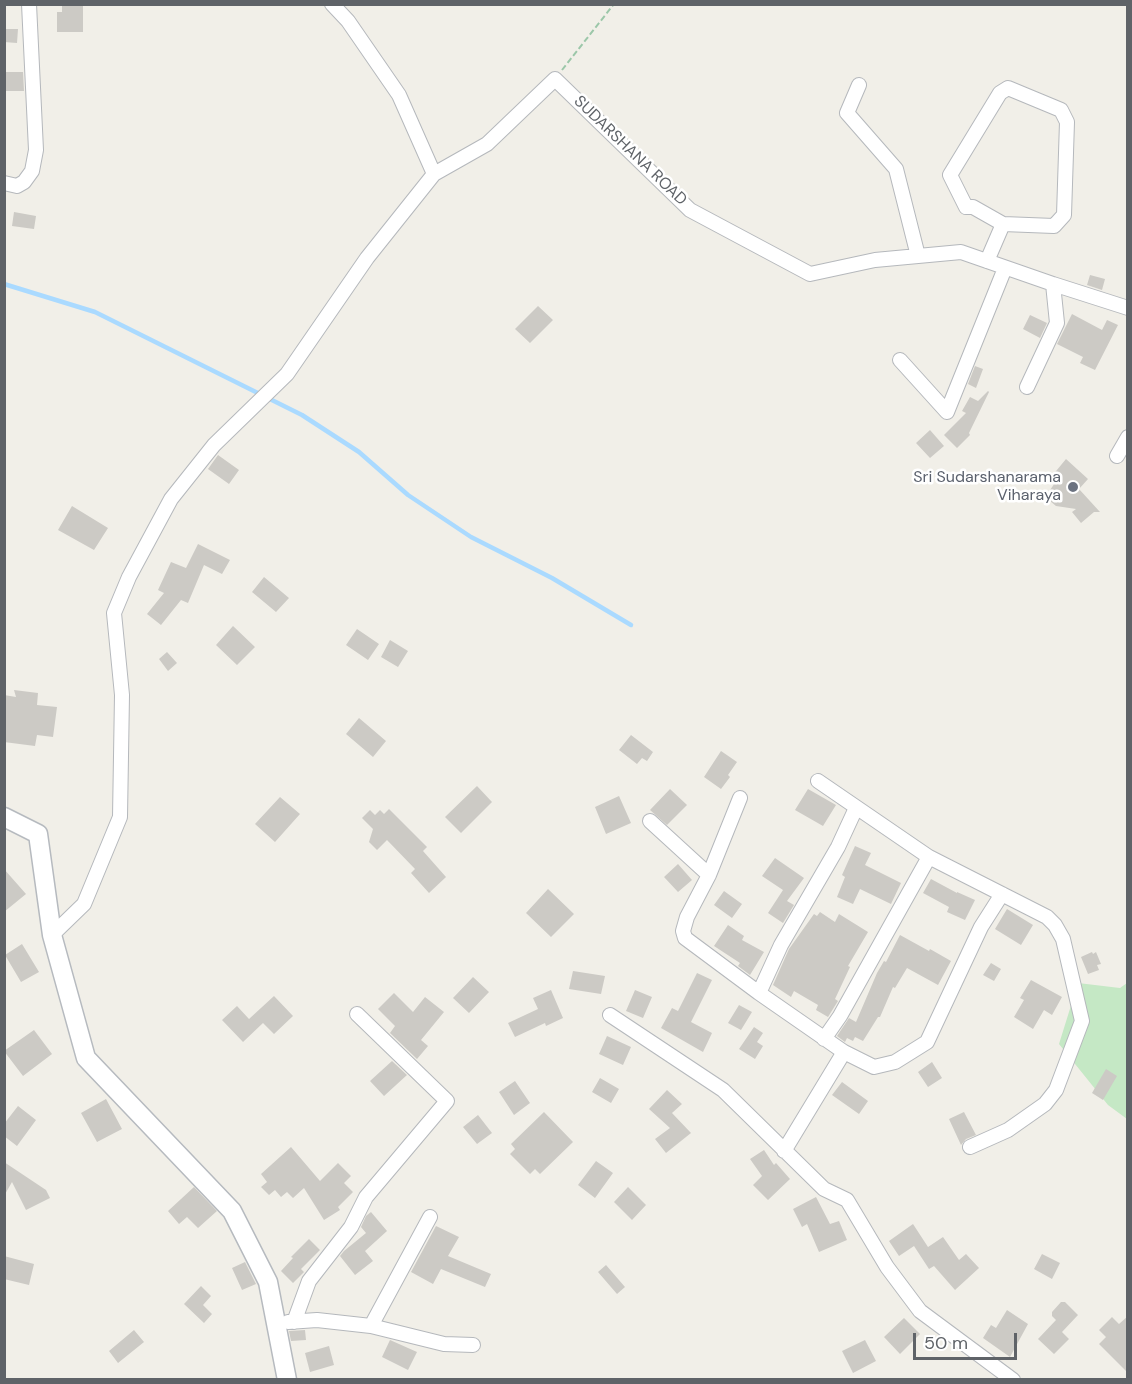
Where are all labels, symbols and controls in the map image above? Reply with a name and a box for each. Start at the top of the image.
street label: SUDARSHANA ROAD [570,92,690,210]
place label: Sri Sudarshanarama Viharaya [913,468,1061,506]
marker: Sri Sudarshanarama Viharaya [1066,480,1080,494]
scale bar [916,1321,1020,1359]
text: 50 m [924,1331,968,1355]

